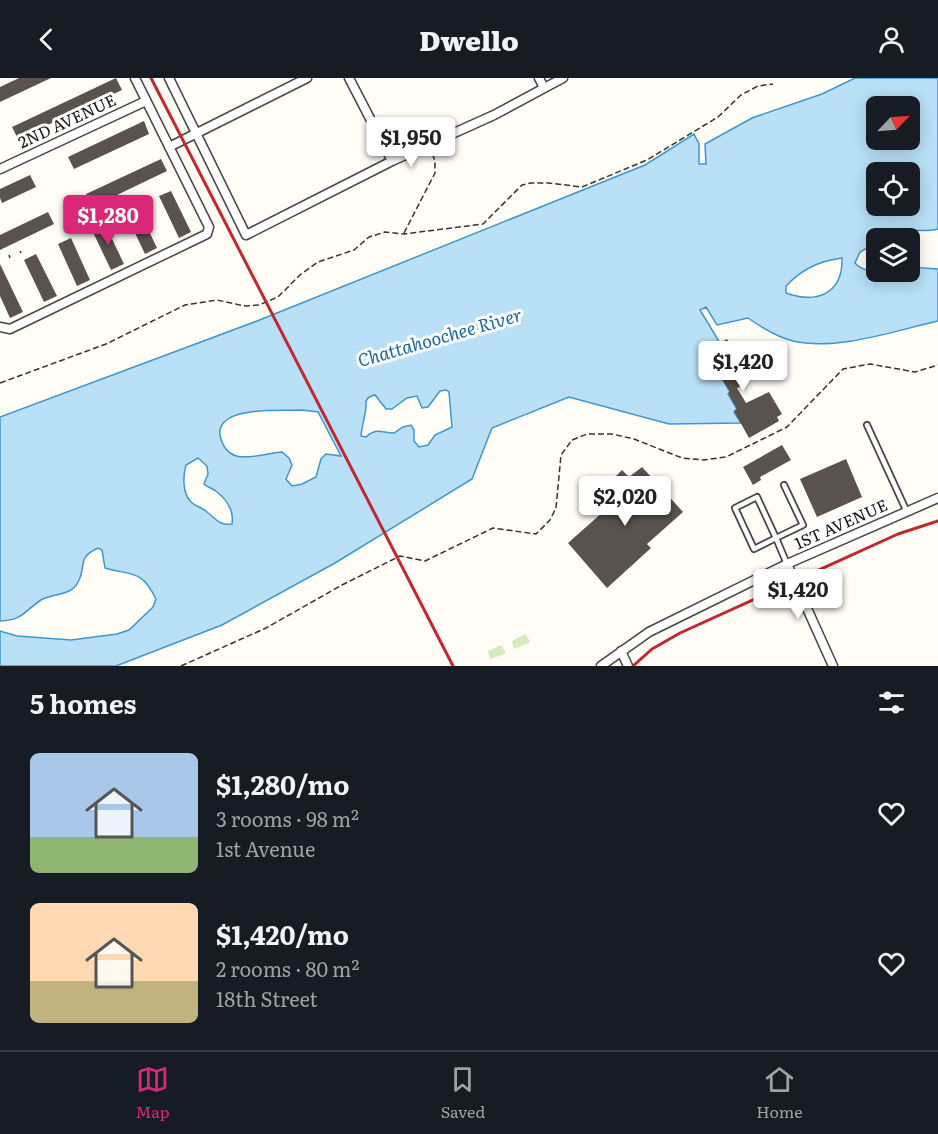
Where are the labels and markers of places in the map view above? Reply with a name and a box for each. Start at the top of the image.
pin: $1,950 [362,117,460,168]
pin: $1,280 [59,195,157,246]
pin: $1,420 [694,341,792,392]
pin: $2,020 [576,476,674,527]
pin: $1,420 [749,569,847,620]

